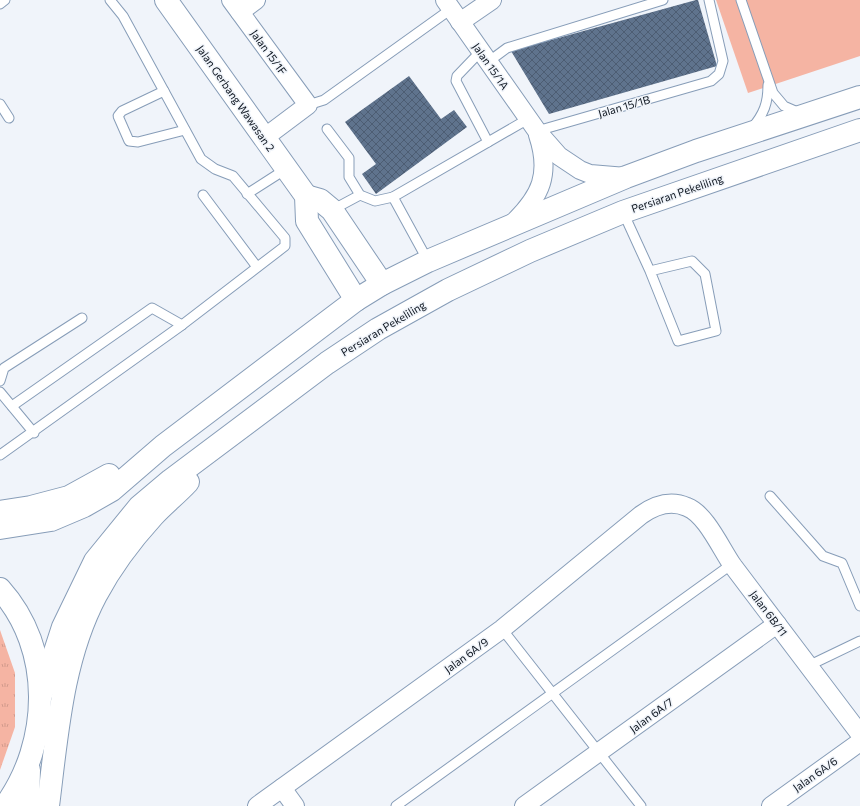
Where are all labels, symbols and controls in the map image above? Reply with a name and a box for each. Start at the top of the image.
street label: Jalan 15/1F [247,27,290,78]
street label: Jalan 15/1A [469,40,512,93]
street label: Jalan Gerbang Wawasan 2 [193,42,278,154]
street label: Jalan 15/1B [597,92,652,121]
street label: Persiaran Pekeliling [629,171,725,215]
street label: Persiaran Pekeliling [338,298,428,358]
street label: Jalan 6B/11 [747,588,790,639]
street label: Jalan 6A/9 [441,635,491,676]
street label: Jalan 6A/7 [627,695,676,736]
street label: Jalan 6A/6 [790,754,841,795]

